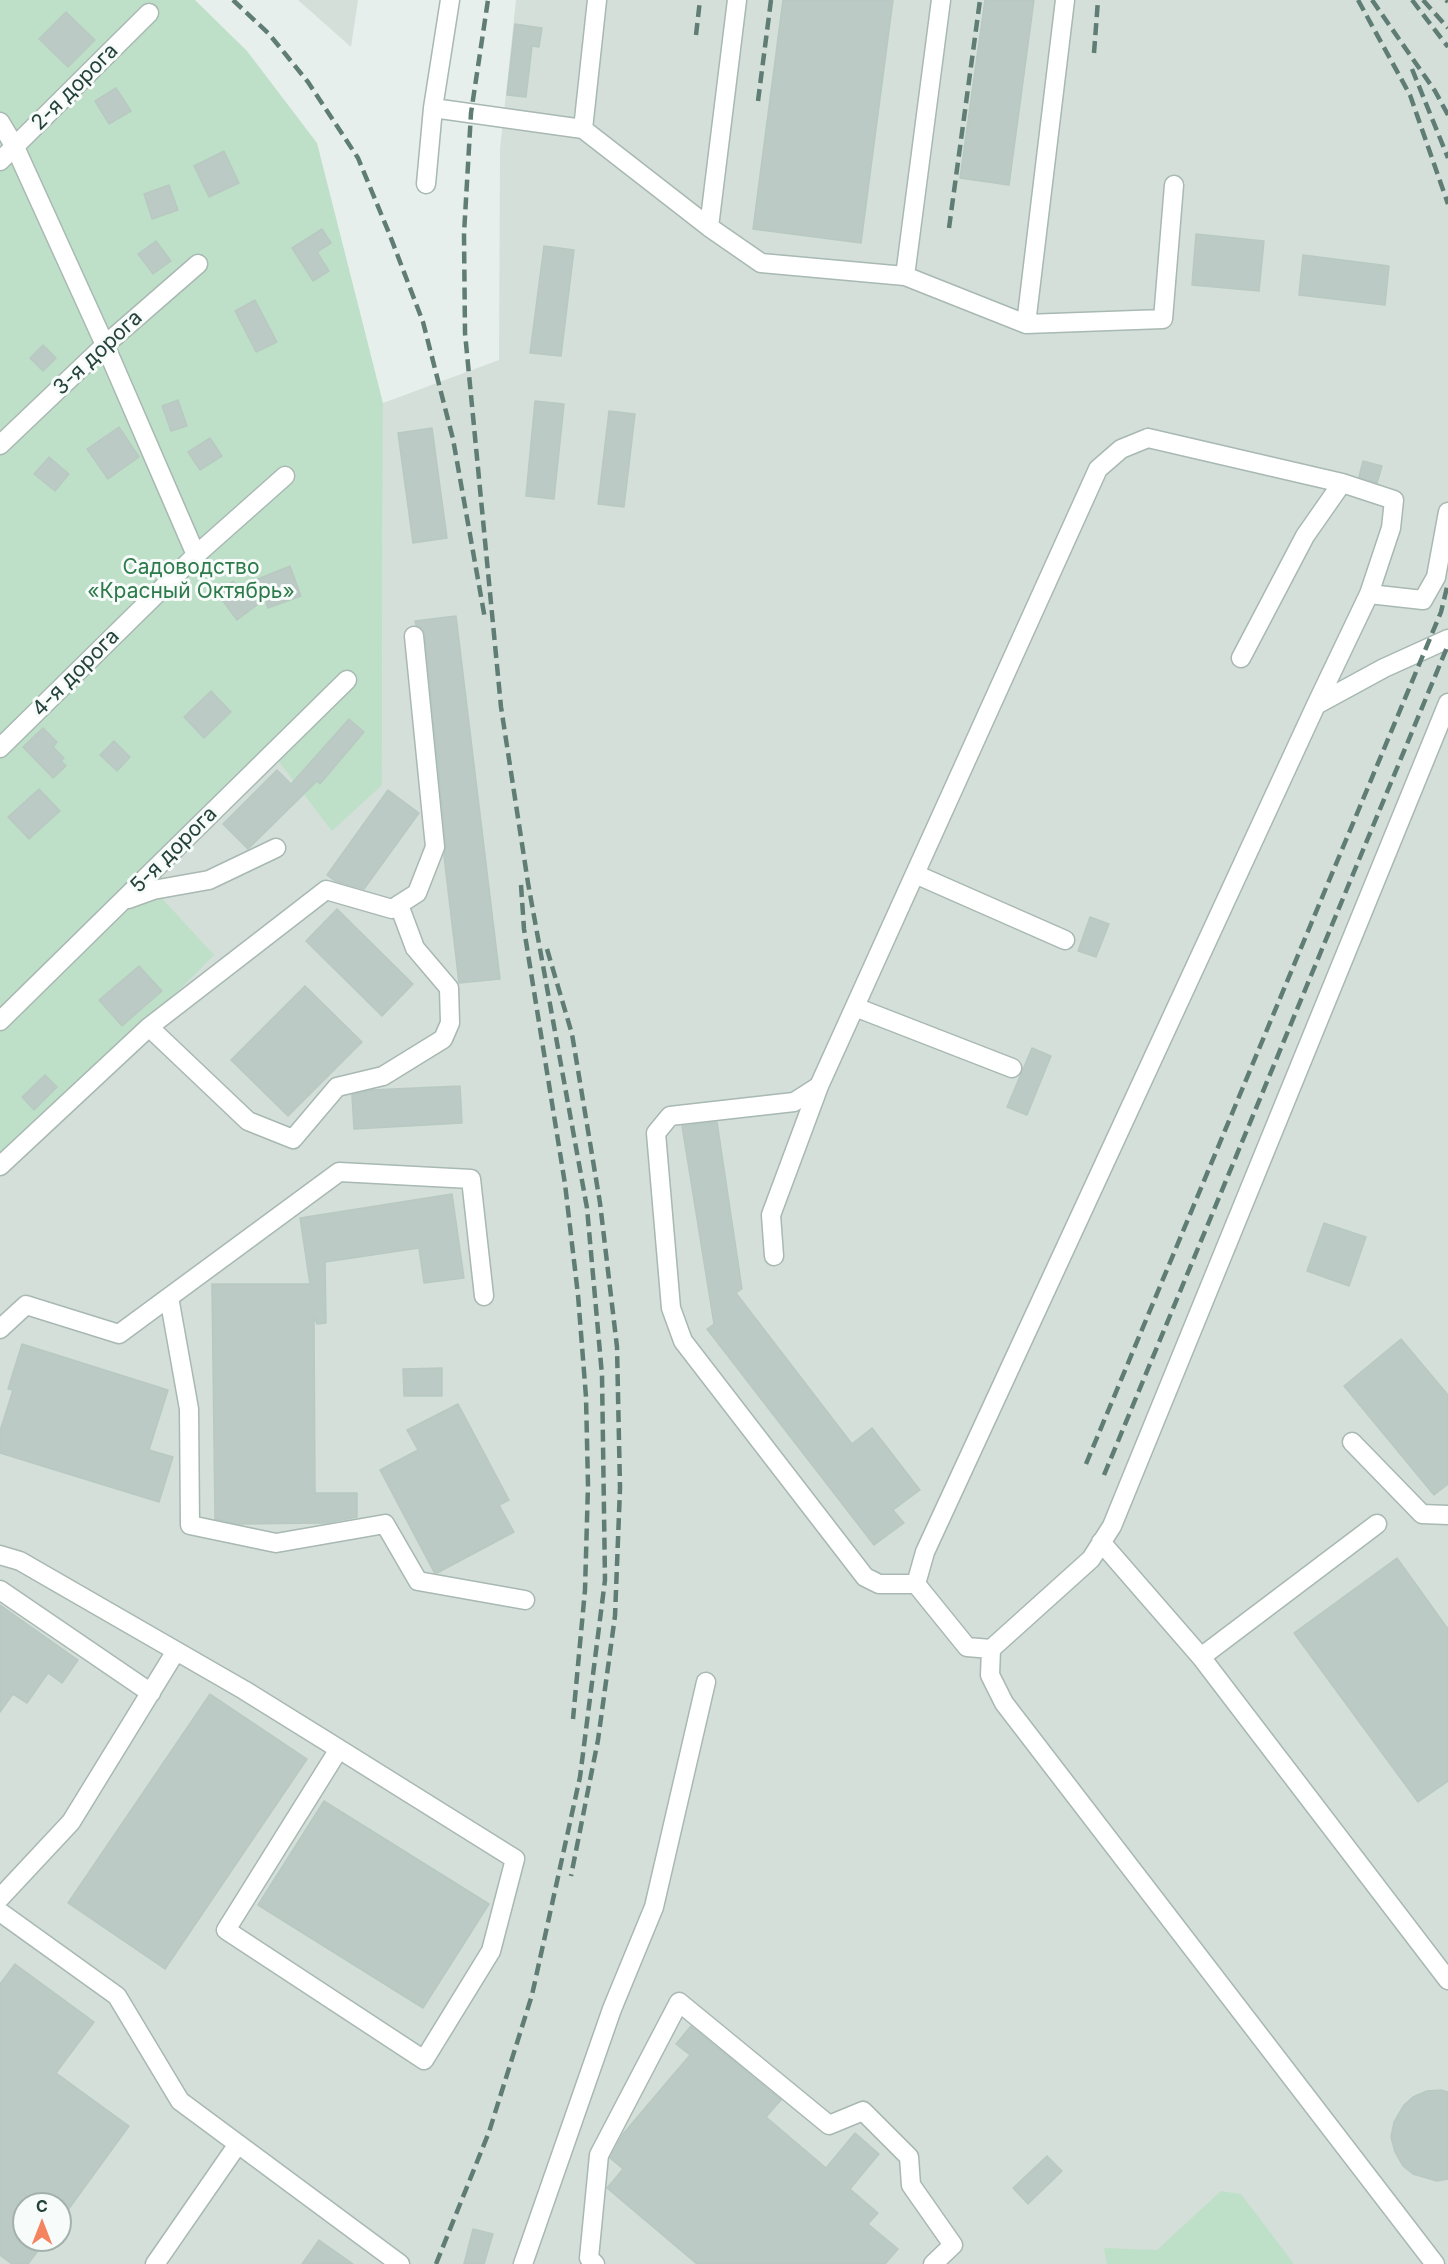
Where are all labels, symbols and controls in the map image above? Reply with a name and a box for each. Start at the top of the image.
street label: 2-я дорога [26,38,124,136]
street label: 3-я дорога [48,305,148,401]
park label: Садоводство «Красный Октябрь» [87,555,295,605]
street label: 4-я дорога [27,624,125,722]
street label: 5-я дорога [125,801,223,899]
north arrow [12,2192,72,2252]
text: С [36,2196,48,2216]

